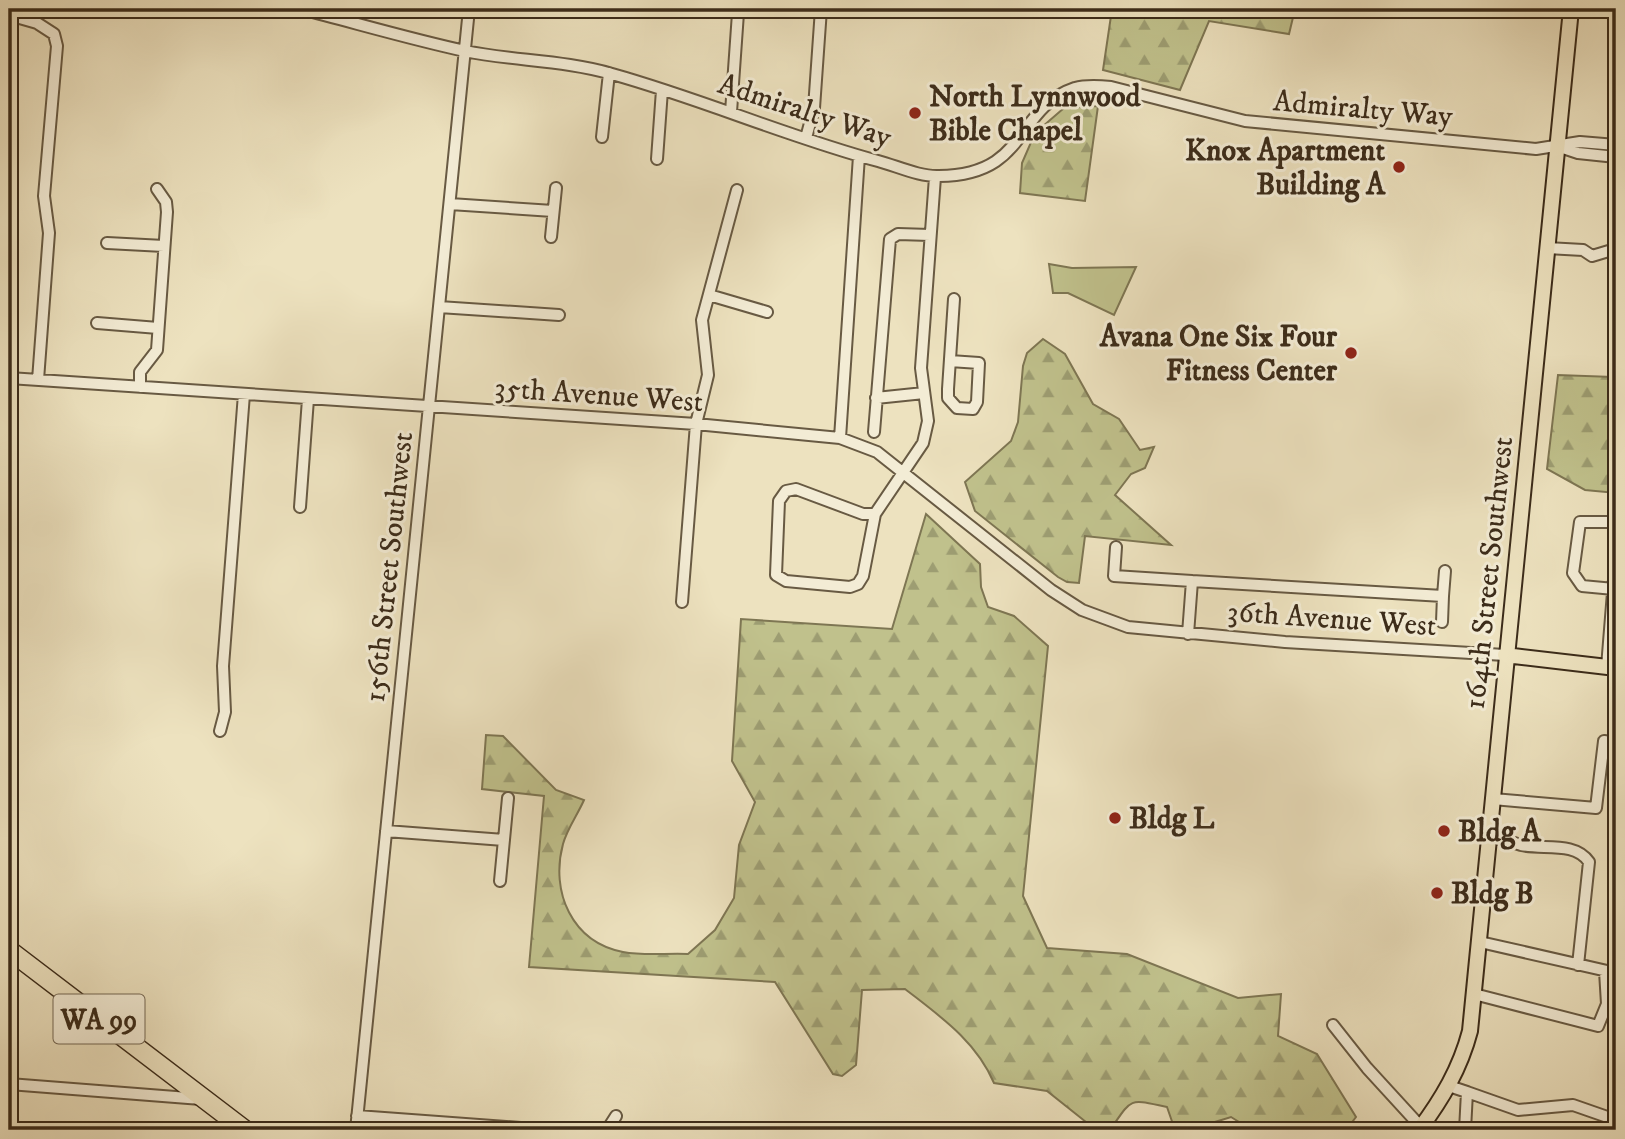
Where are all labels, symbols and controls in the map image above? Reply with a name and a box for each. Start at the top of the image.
street label: Admiralty Way [713,66,897,157]
place label: North Lynnwood Bible Chapel [929,79,1141,150]
street label: Admiralty Way [1272,83,1455,136]
marker: North Lynnwood Bible Chapel [907,105,923,121]
place label: Knox Apartment Building A [1185,133,1386,204]
marker: Knox Apartment Building A [1391,159,1407,175]
place label: Avana One Six Four Fitness Center [1099,319,1338,390]
marker: Avana One Six Four Fitness Center [1343,345,1359,361]
street label: 35th Avenue West [493,370,704,421]
street label: 156th Street Southwest [357,430,422,704]
street label: 164th Street Southwest [1457,435,1522,711]
street label: 36th Avenue West [1226,594,1438,645]
place label: Bldg L [1129,801,1215,838]
marker: Bldg L [1107,810,1123,826]
place label: Bldg A [1458,814,1542,851]
marker: Bldg A [1436,823,1452,839]
place label: Bldg B [1451,876,1534,913]
marker: Bldg B [1429,885,1445,901]
road number: WA 99 [54,995,144,1044]

